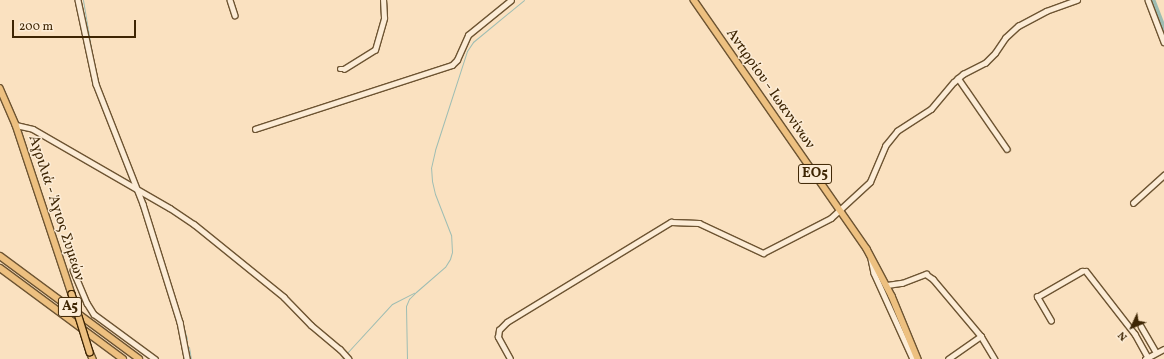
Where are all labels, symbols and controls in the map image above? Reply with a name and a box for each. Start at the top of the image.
scale bar [14,12,138,38]
text: 200 m [19,19,53,35]
street label: Αντιρρίου - Ιωαννίνων [721,25,819,153]
street label: Αγριλιά - Άγιος Συμεών [24,133,88,283]
road number: ΕΟ5 [798,162,832,186]
road number: Α5 [57,295,83,319]
north arrow [1112,307,1152,347]
text: N [1115,328,1131,344]

